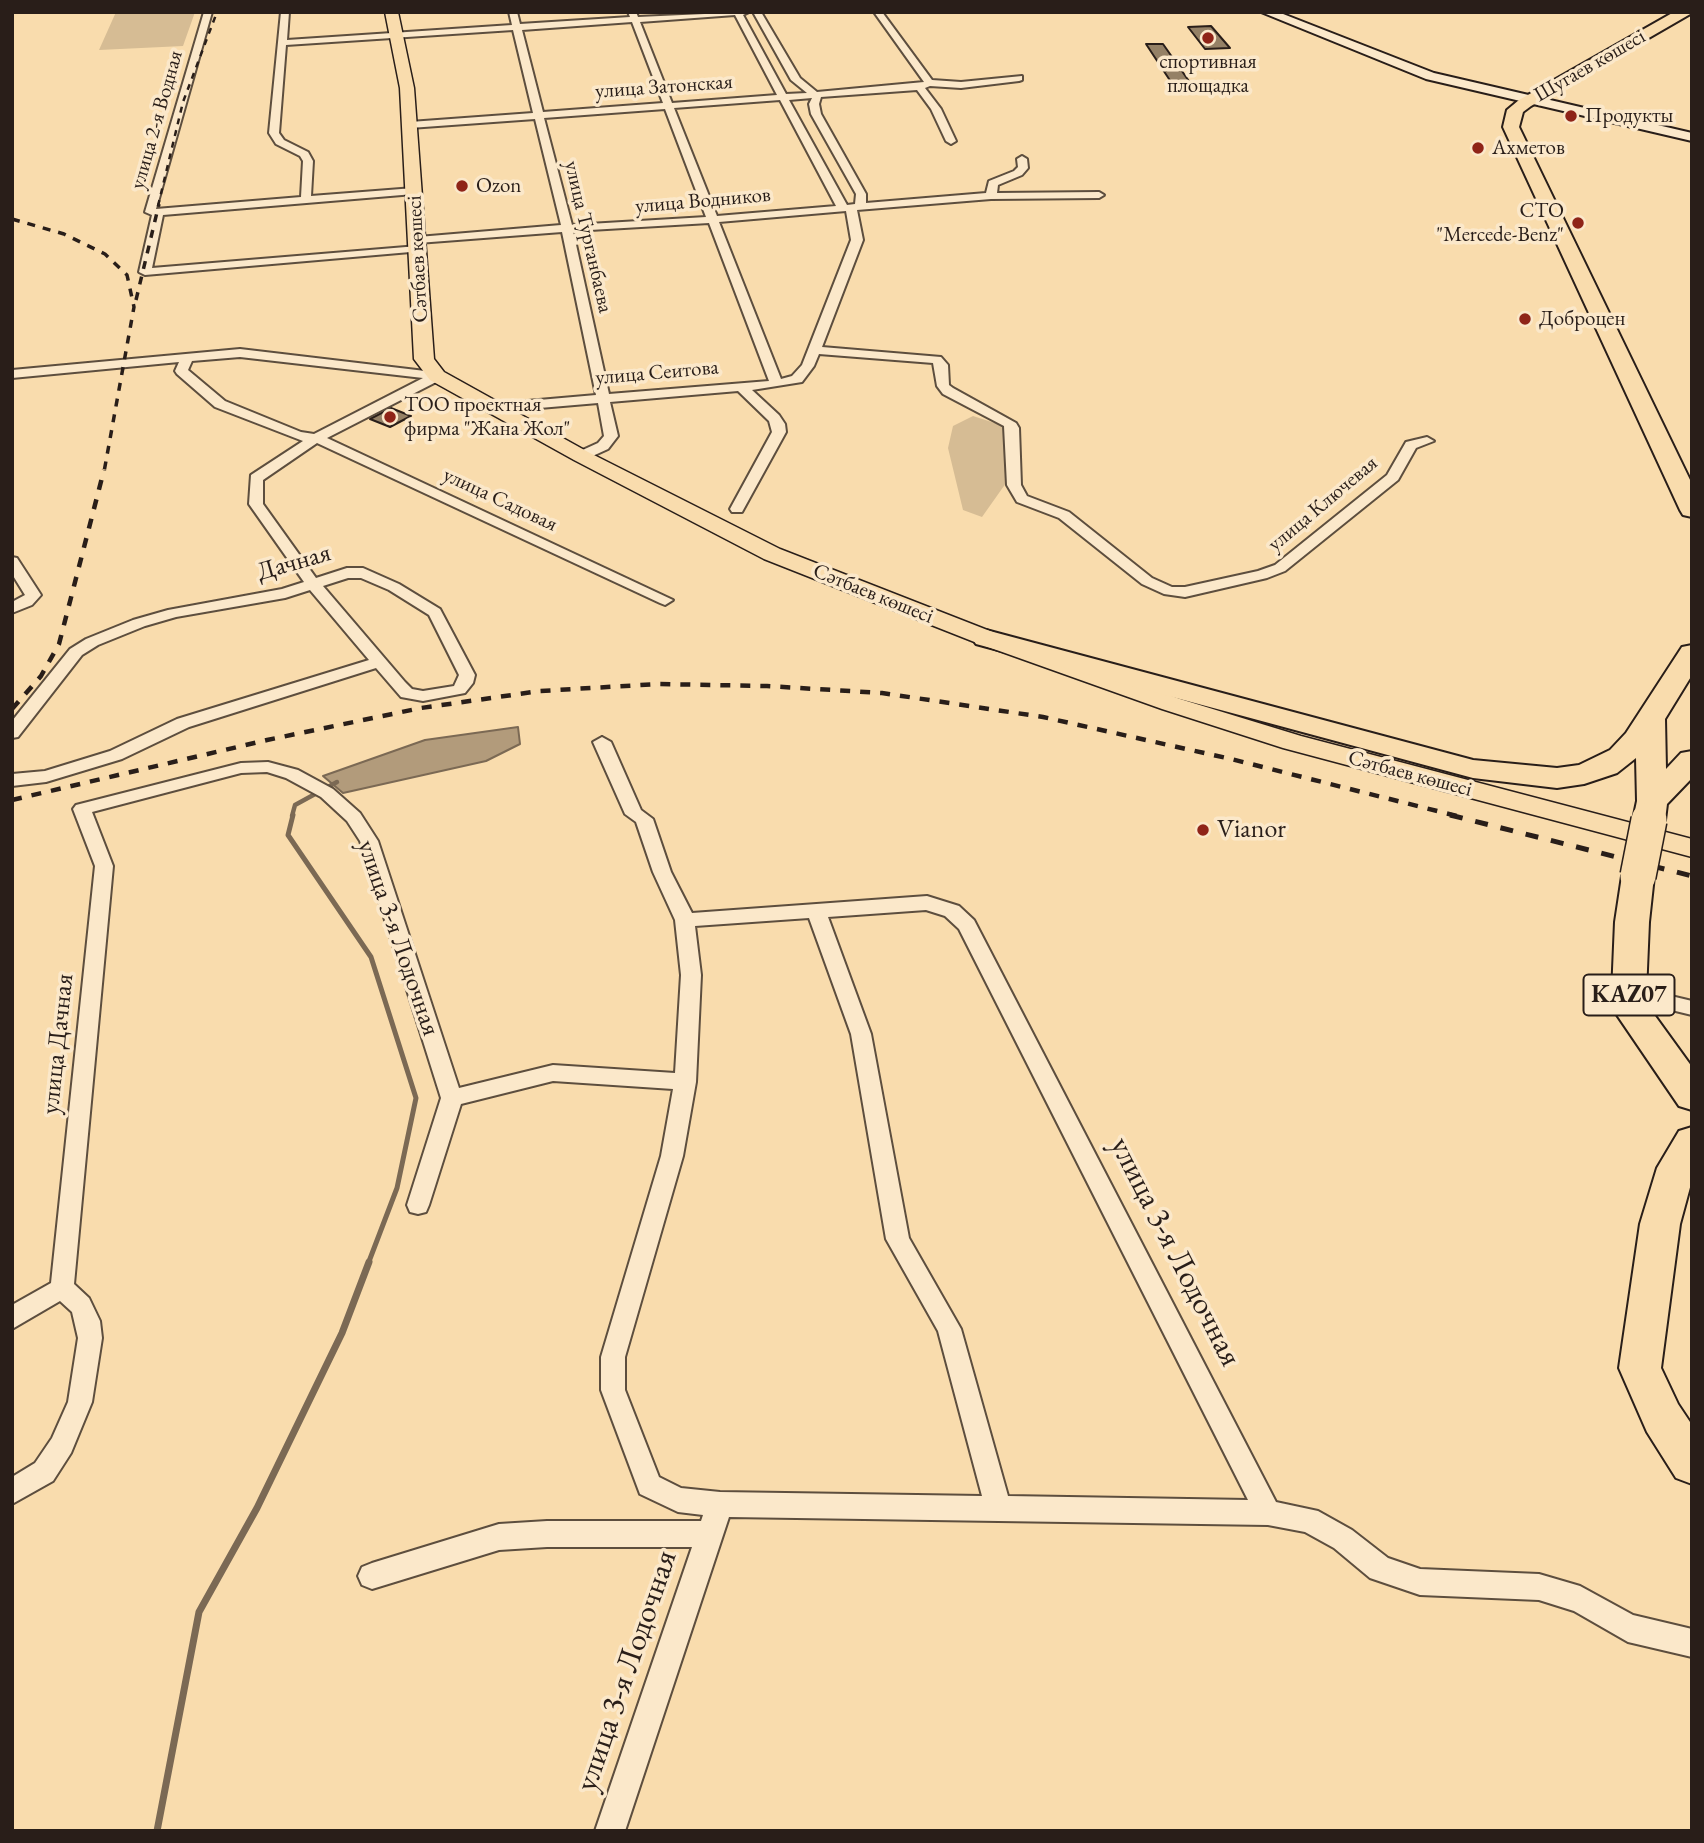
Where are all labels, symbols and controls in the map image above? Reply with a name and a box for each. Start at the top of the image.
street label: Шугаев көшесі [1530,24,1650,108]
marker: спортивная площадка [1200,30,1216,46]
street label: улица 2-я Водная [125,48,189,192]
place label: спортивная площадка [1159,49,1257,99]
street label: улица Затонская [594,70,734,104]
place label: Продукты [1585,103,1673,129]
marker: Продукты [1563,108,1579,124]
place label: Ахметов [1492,135,1565,161]
marker: Ахметов [1470,140,1486,156]
street label: улица Турганбаева [558,158,618,316]
place label: Ozon [476,173,521,199]
marker: Ozon [454,178,470,194]
street label: улица Водников [634,183,772,219]
street label: Сәтбаев көшесі [402,195,434,323]
place label: СТО "Mercede-Benz" [1436,198,1564,248]
marker: СТО "Mercede-Benz" [1570,215,1586,231]
place label: Доброцен [1539,306,1625,332]
marker: Доброцен [1517,311,1533,327]
street label: улица Сеитова [594,355,720,391]
place label: ТОО проектная фирма "Жана Жол" [404,392,570,442]
marker: ТОО проектная фирма "Жана Жол" [382,409,398,425]
street label: улица Ключевая [1263,451,1383,557]
street label: улица Садовая [439,463,561,537]
street label: Дачная [253,538,335,588]
street label: Сәтбаев көшесі [809,558,937,630]
street label: Сәтбаев көшесі [1345,745,1475,803]
place label: Vianor [1217,814,1286,846]
marker: Vianor [1195,822,1211,838]
street label: улица 3-я Лодочная [350,836,446,1040]
street label: улица Дачная [35,972,81,1116]
road number: KAZ07 [1584,974,1674,1015]
street label: улица 3-я Лодочная [1101,1131,1249,1373]
street label: улица 3-я Лодочная [568,1546,686,1796]

